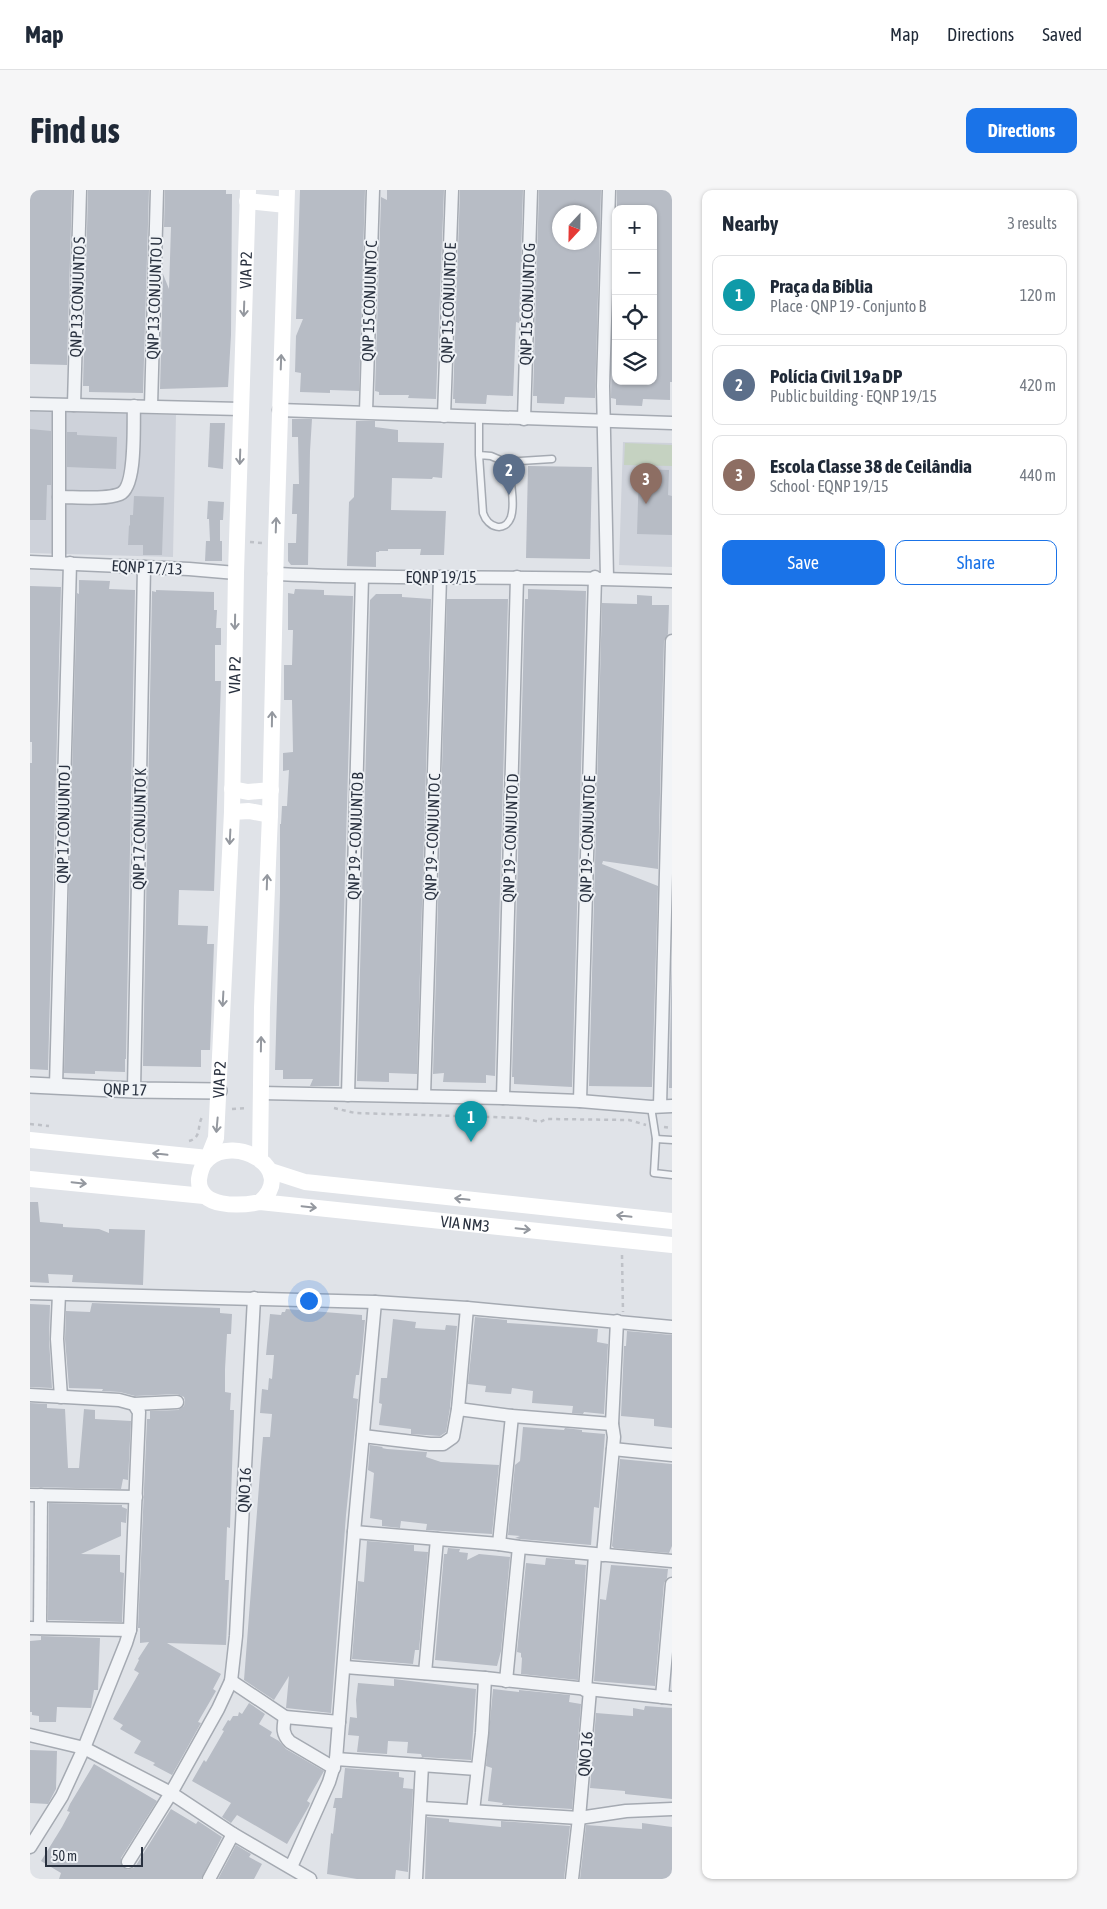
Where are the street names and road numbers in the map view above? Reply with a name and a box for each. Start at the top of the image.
street label: QNP 13 CONJUNTO S [66,236,88,358]
street label: QNP 13 CONJUNTO U [143,236,165,360]
street label: QNP 15 CONJUNTO C [358,240,380,362]
street label: QNP 15 CONJUNTO E [437,242,459,364]
street label: QNP 15 CONJUNTO G [516,243,538,365]
street label: VIA P2 [236,251,255,289]
street label: EQNP 17/13 [111,556,183,578]
street label: EQNP 19/15 [405,568,477,586]
street label: VIA P2 [225,656,244,694]
street label: QNP 17 CONJUNTO J [53,764,73,884]
street label: QNP 17 CONJUNTO K [129,768,149,890]
street label: QNP 19 - CONJUNTO B [344,771,366,900]
street label: QNP 19 - CONJUNTO C [421,773,443,901]
street label: QNP 19 - CONJUNTO D [499,773,521,903]
street label: QNP 19 - CONJUNTO E [576,775,598,903]
street label: VIA P2 [209,1060,229,1099]
street label: QNP 17 [103,1079,147,1099]
street label: VIA NM3 [440,1212,491,1235]
street label: QNO 16 [234,1467,254,1513]
street label: QNO 16 [574,1731,596,1777]

